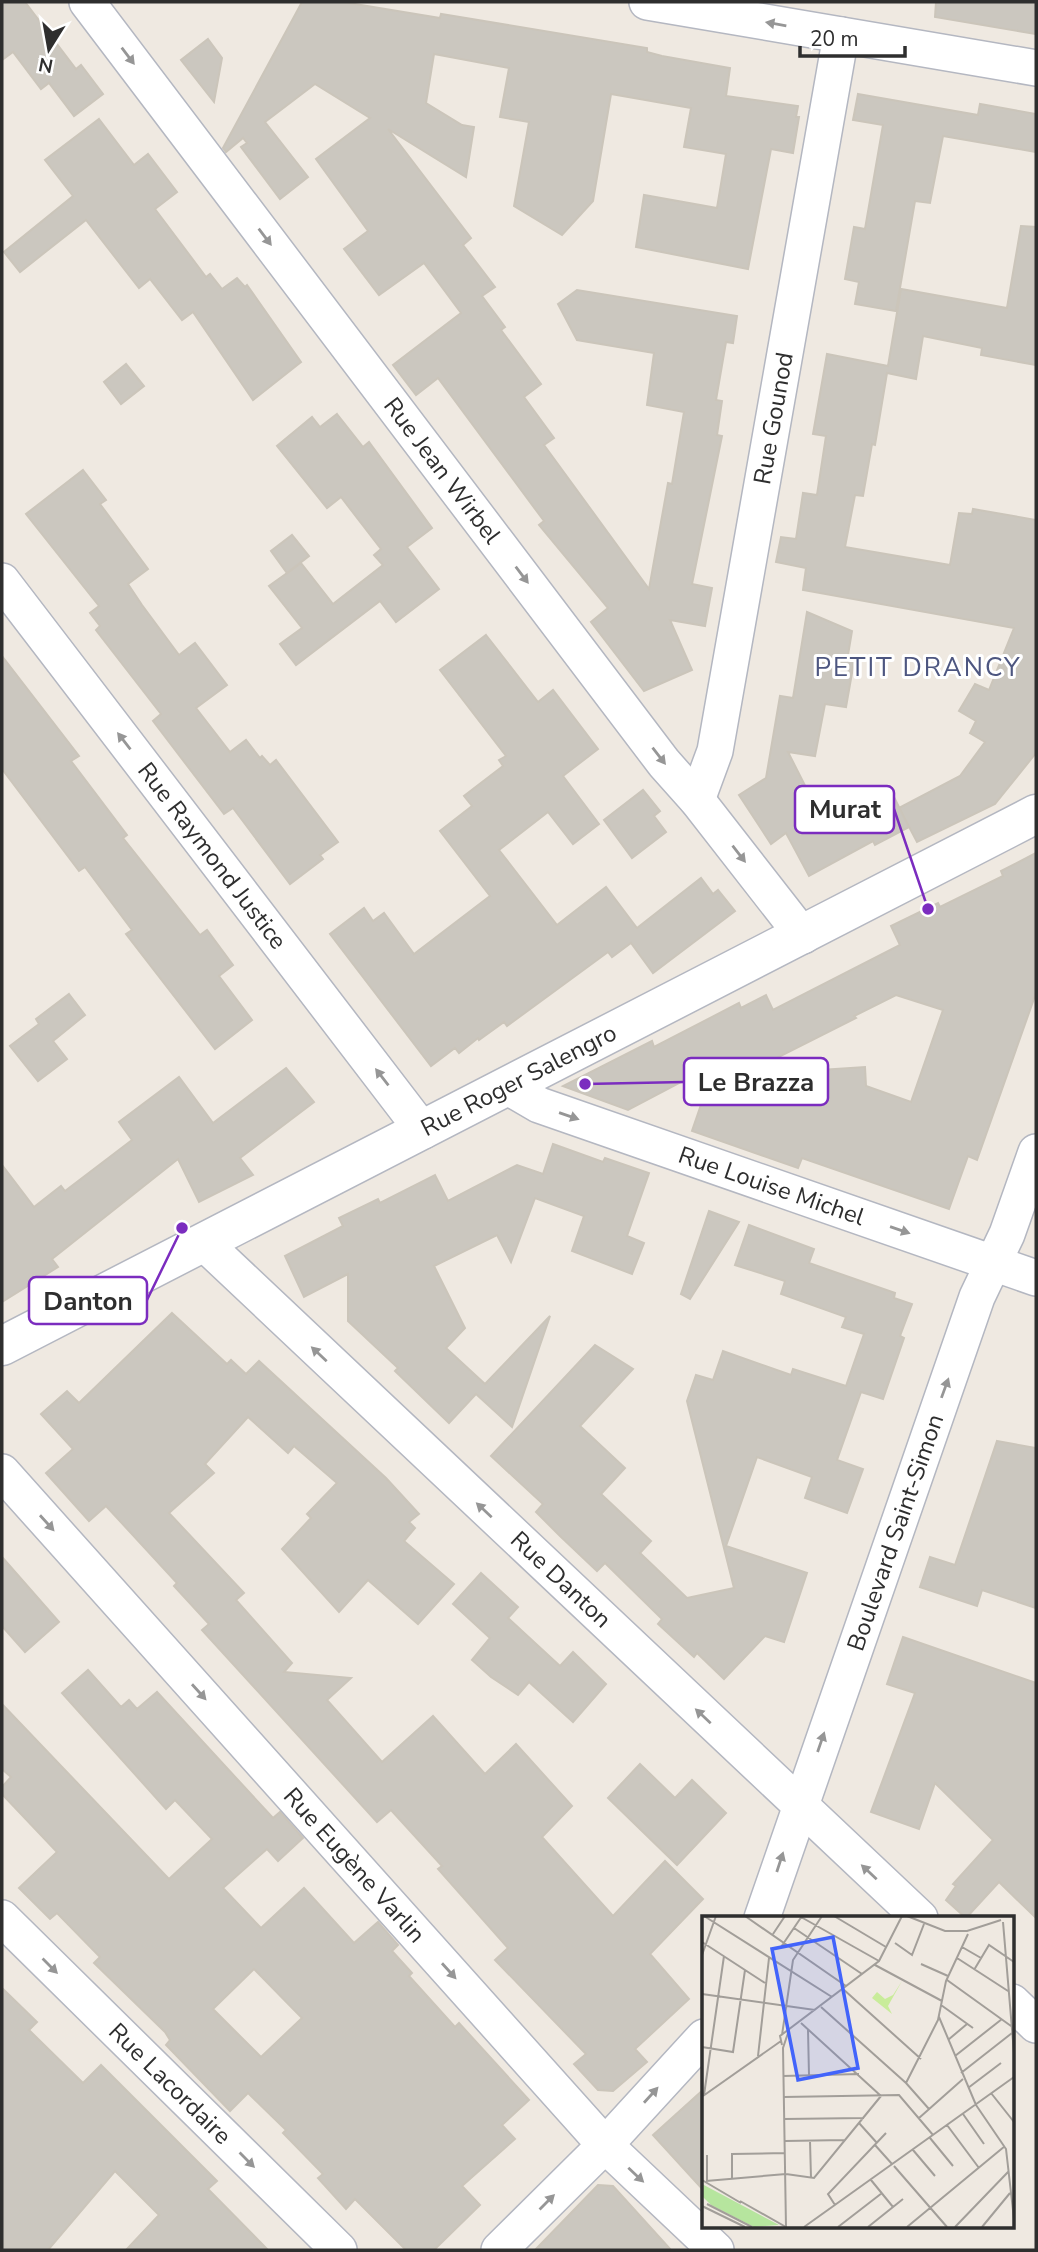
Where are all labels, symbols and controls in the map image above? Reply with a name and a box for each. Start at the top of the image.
north arrow [14,14,84,84]
scale bar [800,14,905,58]
one-way arrow [765,18,787,29]
text: 20 m [810,25,859,53]
one-way arrow [120,47,134,65]
text: N [36,51,55,79]
one-way arrow [258,228,273,246]
street label: Rue Gounod [746,350,801,487]
street label: Rue Jean Wirbel [376,391,508,550]
one-way arrow [514,565,529,583]
district label: PETIT DRANCY [814,650,1022,685]
one-way arrow [117,732,132,750]
one-way arrow [652,746,667,764]
street label: Rue Raymond Justice [130,756,294,956]
callout: Murat [795,786,894,833]
text: Murat [809,792,882,827]
one-way arrow [731,844,746,862]
street label: Rue Roger Salengro [415,1017,622,1144]
callout: Le Brazza [684,1058,828,1105]
text: Le Brazza [698,1065,814,1100]
one-way arrow [374,1068,389,1086]
one-way arrow [559,1111,580,1122]
street label: Rue Louise Michel [674,1139,869,1233]
one-way arrow [890,1225,911,1236]
callout: Danton [29,1277,147,1324]
text: Danton [43,1284,133,1319]
one-way arrow [311,1346,328,1362]
one-way arrow [939,1378,950,1399]
street label: Boulevard Saint-Simon [840,1410,951,1655]
one-way arrow [476,1502,493,1518]
one-way arrow [39,1514,55,1532]
street label: Rue Danton [503,1524,619,1635]
one-way arrow [191,1684,206,1701]
one-way arrow [695,1709,712,1725]
one-way arrow [816,1731,827,1752]
street label: Rue Eugène Varlin [276,1781,432,1950]
one-way arrow [775,1851,786,1872]
one-way arrow [861,1864,878,1880]
inset map [702,1916,1014,2228]
one-way arrow [42,1958,59,1975]
one-way arrow [441,1962,457,1980]
street label: Rue Lacordaire [102,2016,239,2151]
one-way arrow [643,2086,659,2104]
one-way arrow [239,2152,256,2169]
one-way arrow [627,2166,644,2182]
one-way arrow [539,2194,556,2211]

